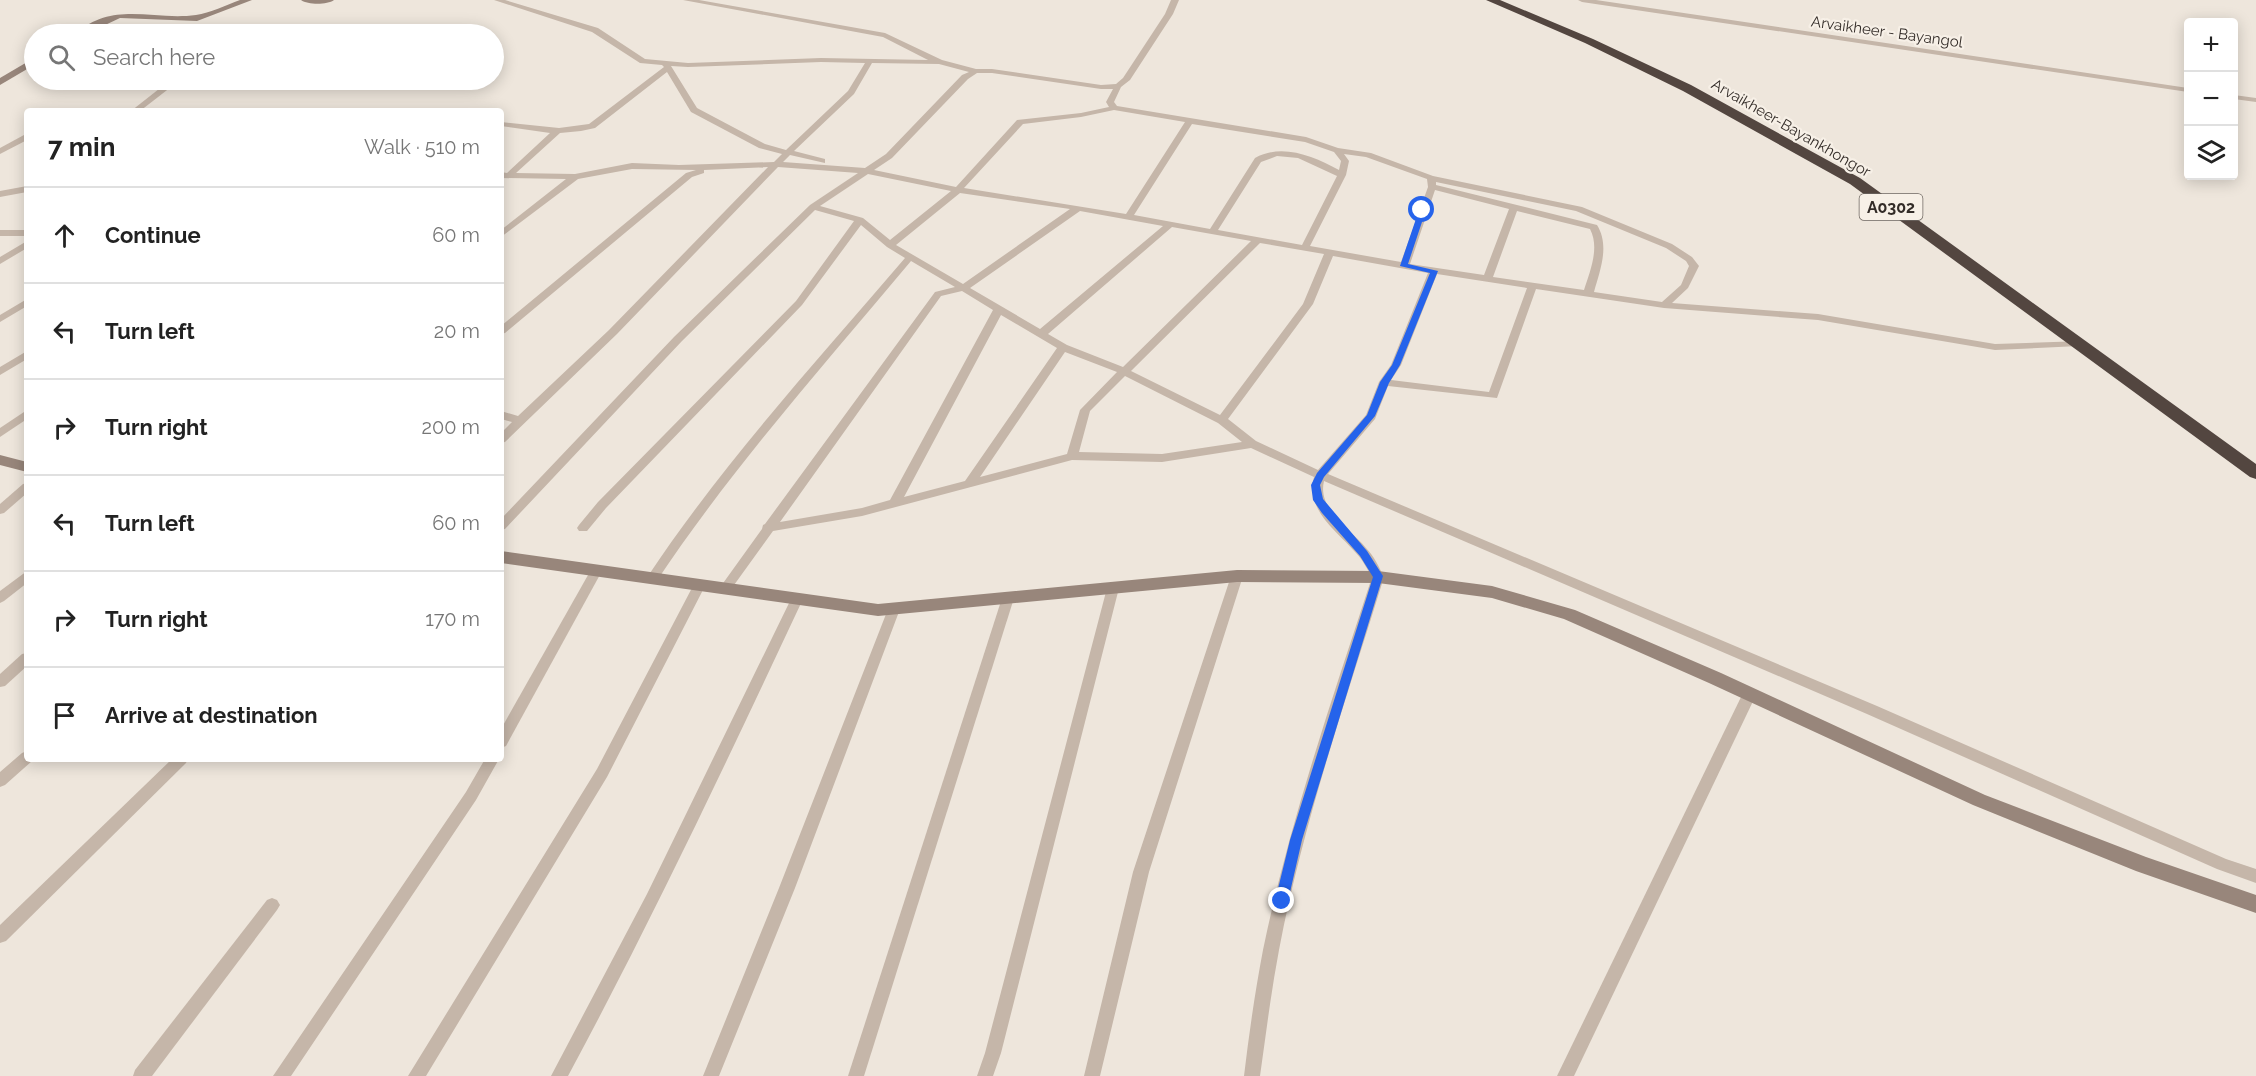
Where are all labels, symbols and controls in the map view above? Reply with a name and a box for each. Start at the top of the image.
street label: Arvaikheer - Bayangol [1810,12,1965,52]
map controls [2184,18,2238,180]
button: + [2184,18,2238,72]
search box [24,24,504,90]
icon: search [45,41,78,74]
text: Search here [93,44,215,70]
button: − [2184,72,2238,126]
street label: Arvaikheer-Bayankhongor [1708,75,1874,181]
button: layers [2184,126,2238,180]
text: 7 min [48,132,115,162]
text: Walk · 510 m [364,135,480,159]
road number: A0302 [1860,194,1922,220]
route start [1408,196,1434,222]
icon: ahead [48,219,81,252]
text: Continue [105,222,201,248]
text: 60 m [432,223,480,247]
icon: left [48,315,81,348]
text: Turn left [105,318,195,344]
text: 20 m [434,319,480,343]
icon: right [48,411,81,444]
text: Turn right [105,414,208,440]
text: 200 m [422,415,480,439]
icon: left [48,507,81,540]
text: Turn left [105,510,195,536]
text: 60 m [432,511,480,535]
icon: right [48,603,81,636]
text: Turn right [105,606,208,632]
text: 170 m [425,607,480,631]
icon: arrive [48,699,81,732]
text: Arrive at destination [105,702,318,728]
route end [1268,887,1294,913]

